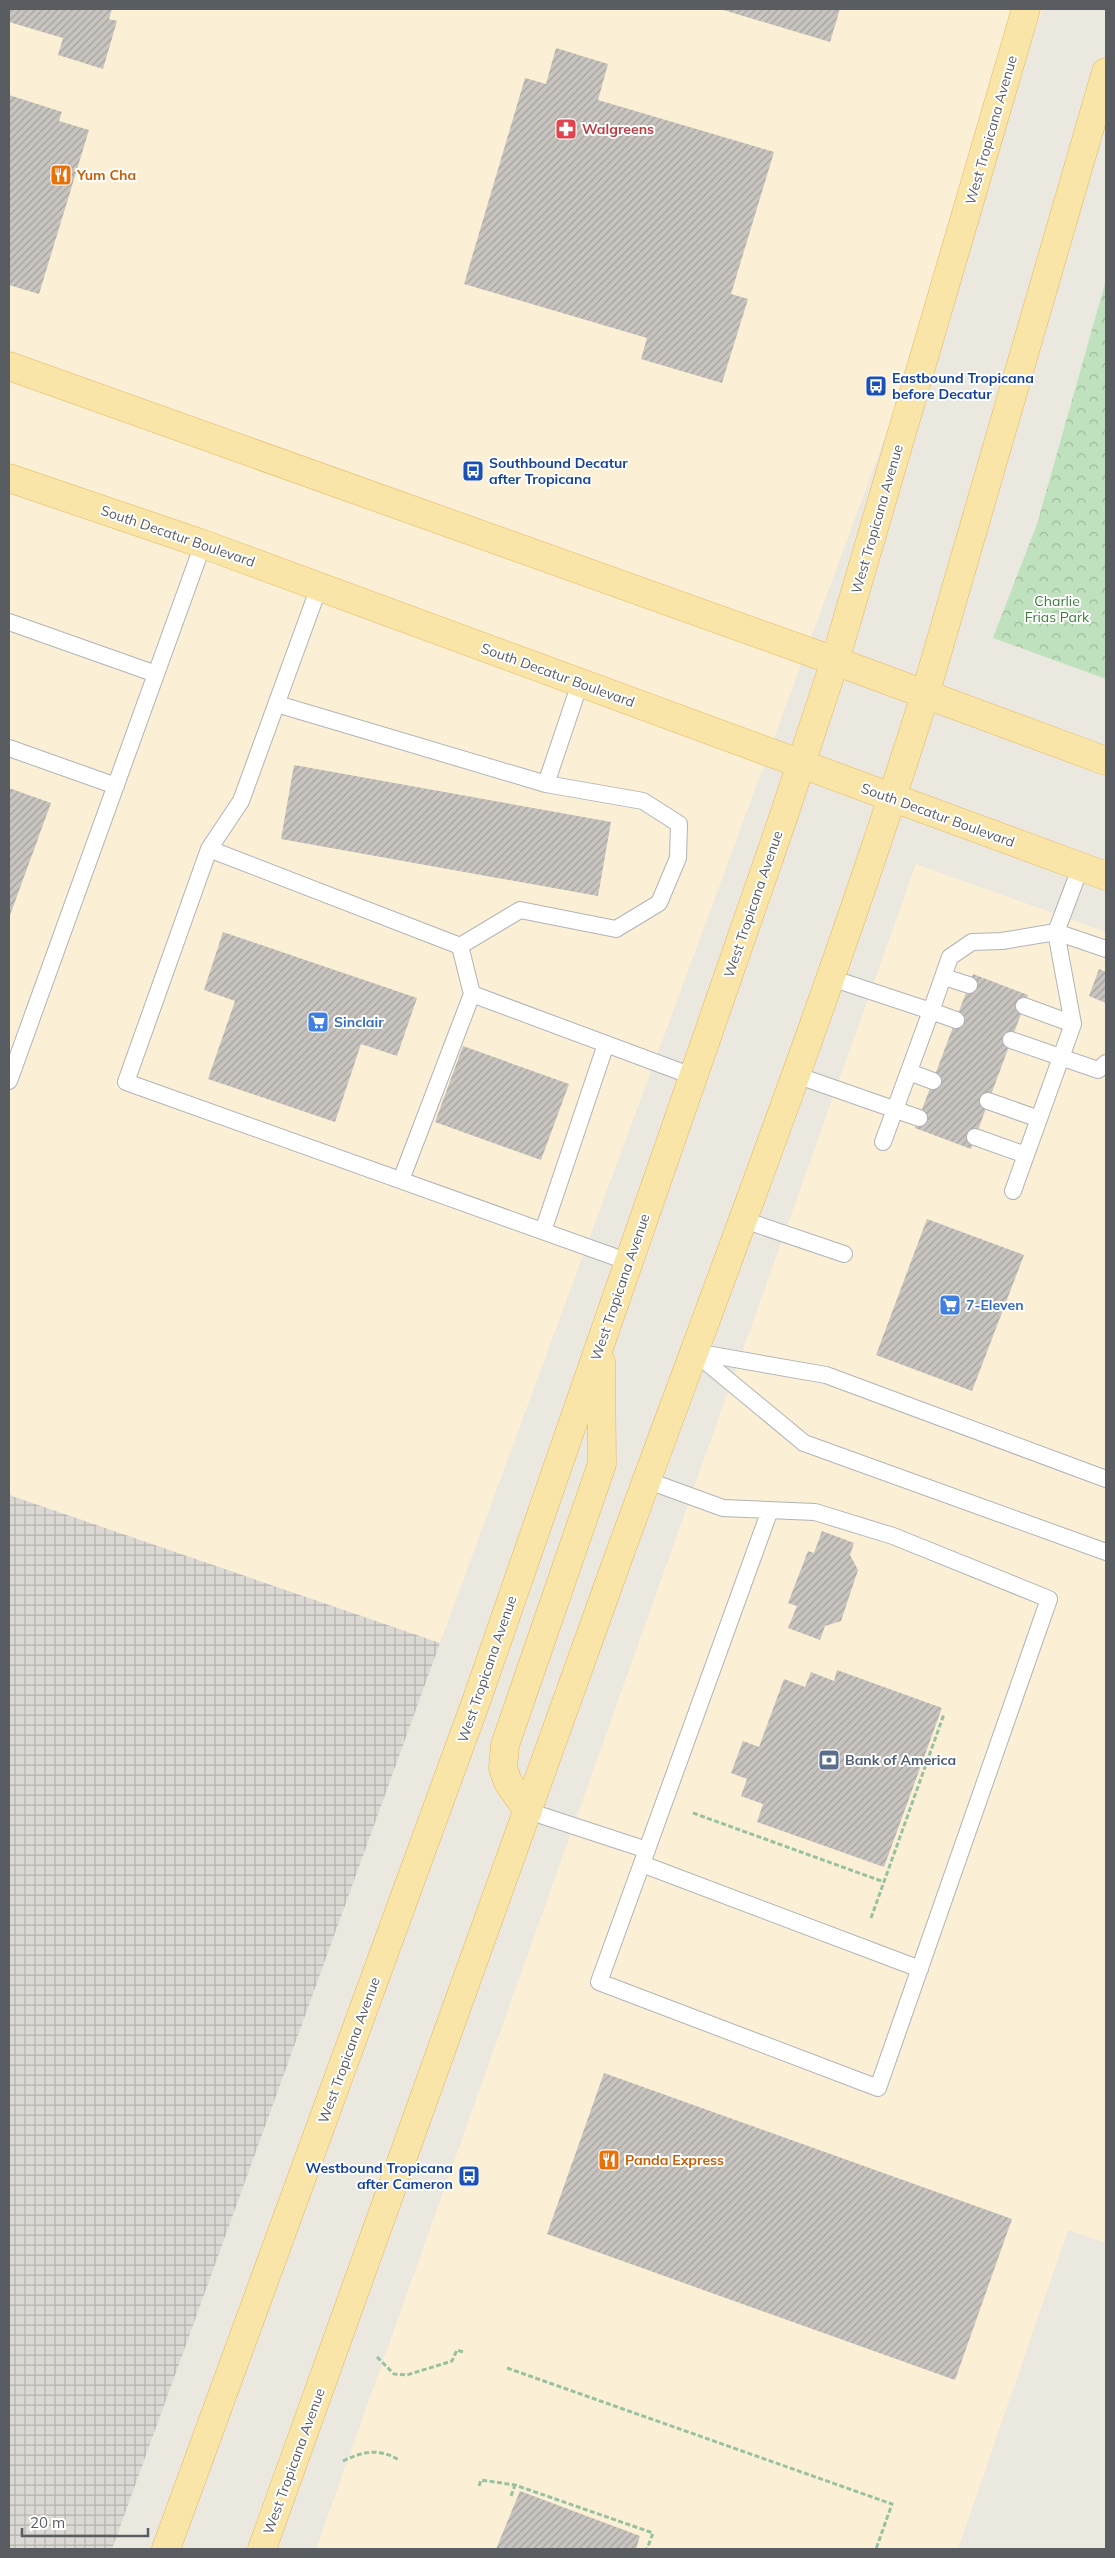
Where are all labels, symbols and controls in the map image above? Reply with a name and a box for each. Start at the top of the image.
street label: West Tropicana Avenue [961,53,1021,207]
pharmacy icon: Walgreens [554,117,578,141]
place label: Walgreens [582,120,654,138]
restaurant icon: Yum Cha [49,163,73,187]
place label: Yum Cha [76,166,136,184]
place label: Eastbound Tropicana before Decatur [892,369,1034,403]
bus stop icon: Eastbound Tropicana before Decatur [864,374,888,398]
street label: West Tropicana Avenue [847,442,907,596]
place label: Southbound Decatur after Tropicana [489,454,628,488]
bus stop icon: Southbound Decatur after Tropicana [461,459,485,483]
street label: South Decatur Boulevard [98,501,258,571]
park label: Charlie Frias Park [1025,592,1090,626]
street label: South Decatur Boulevard [479,639,637,711]
street label: South Decatur Boulevard [859,779,1017,851]
street label: West Tropicana Avenue [719,828,787,980]
supermarket icon: Sinclair [306,1010,330,1034]
place label: Sinclair [334,1013,384,1031]
street label: West Tropicana Avenue [586,1211,654,1363]
supermarket icon: 7-Eleven [938,1293,962,1317]
place label: 7-Eleven [966,1296,1024,1314]
street label: West Tropicana Avenue [453,1593,521,1745]
bank icon: Bank of America [817,1748,841,1772]
place label: Bank of America [845,1751,956,1769]
street label: West Tropicana Avenue [314,1974,384,2126]
restaurant icon: Panda Express [597,2148,621,2172]
place label: Panda Express [625,2151,724,2169]
place label: Westbound Tropicana after Cameron [306,2159,453,2193]
bus stop icon: Westbound Tropicana after Cameron [457,2164,481,2188]
street label: West Tropicana Avenue [259,2385,329,2537]
scale bar [22,2506,149,2538]
text: 20 m [30,2513,65,2532]

